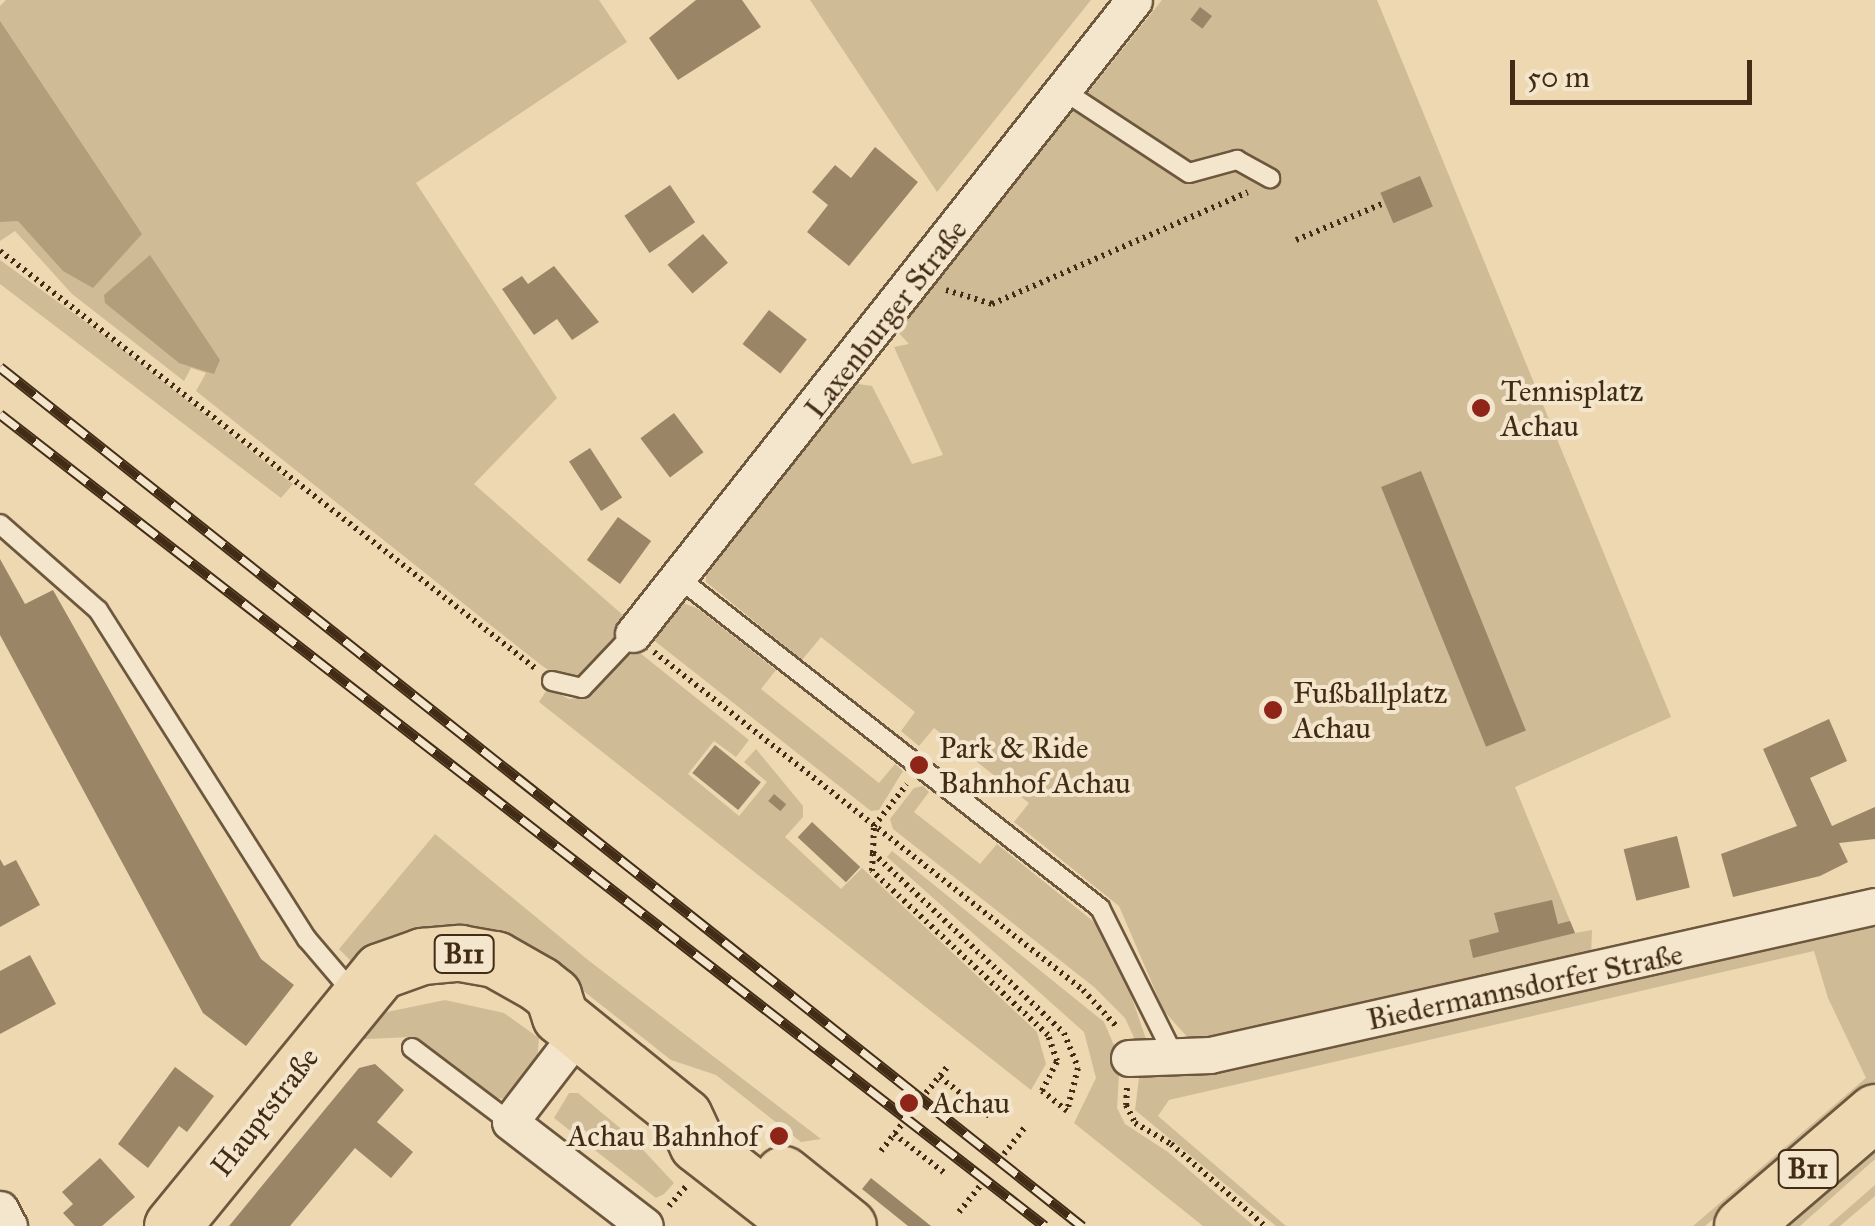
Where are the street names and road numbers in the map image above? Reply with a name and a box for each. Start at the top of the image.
street label: Laxenburger Straße [797,212,975,426]
road number: B11 [432,931,496,977]
street label: Biedermannsdorfer Straße [1364,936,1686,1038]
street label: Hauptstraße [203,1040,327,1184]
road number: B11 [1776,1146,1840,1192]

